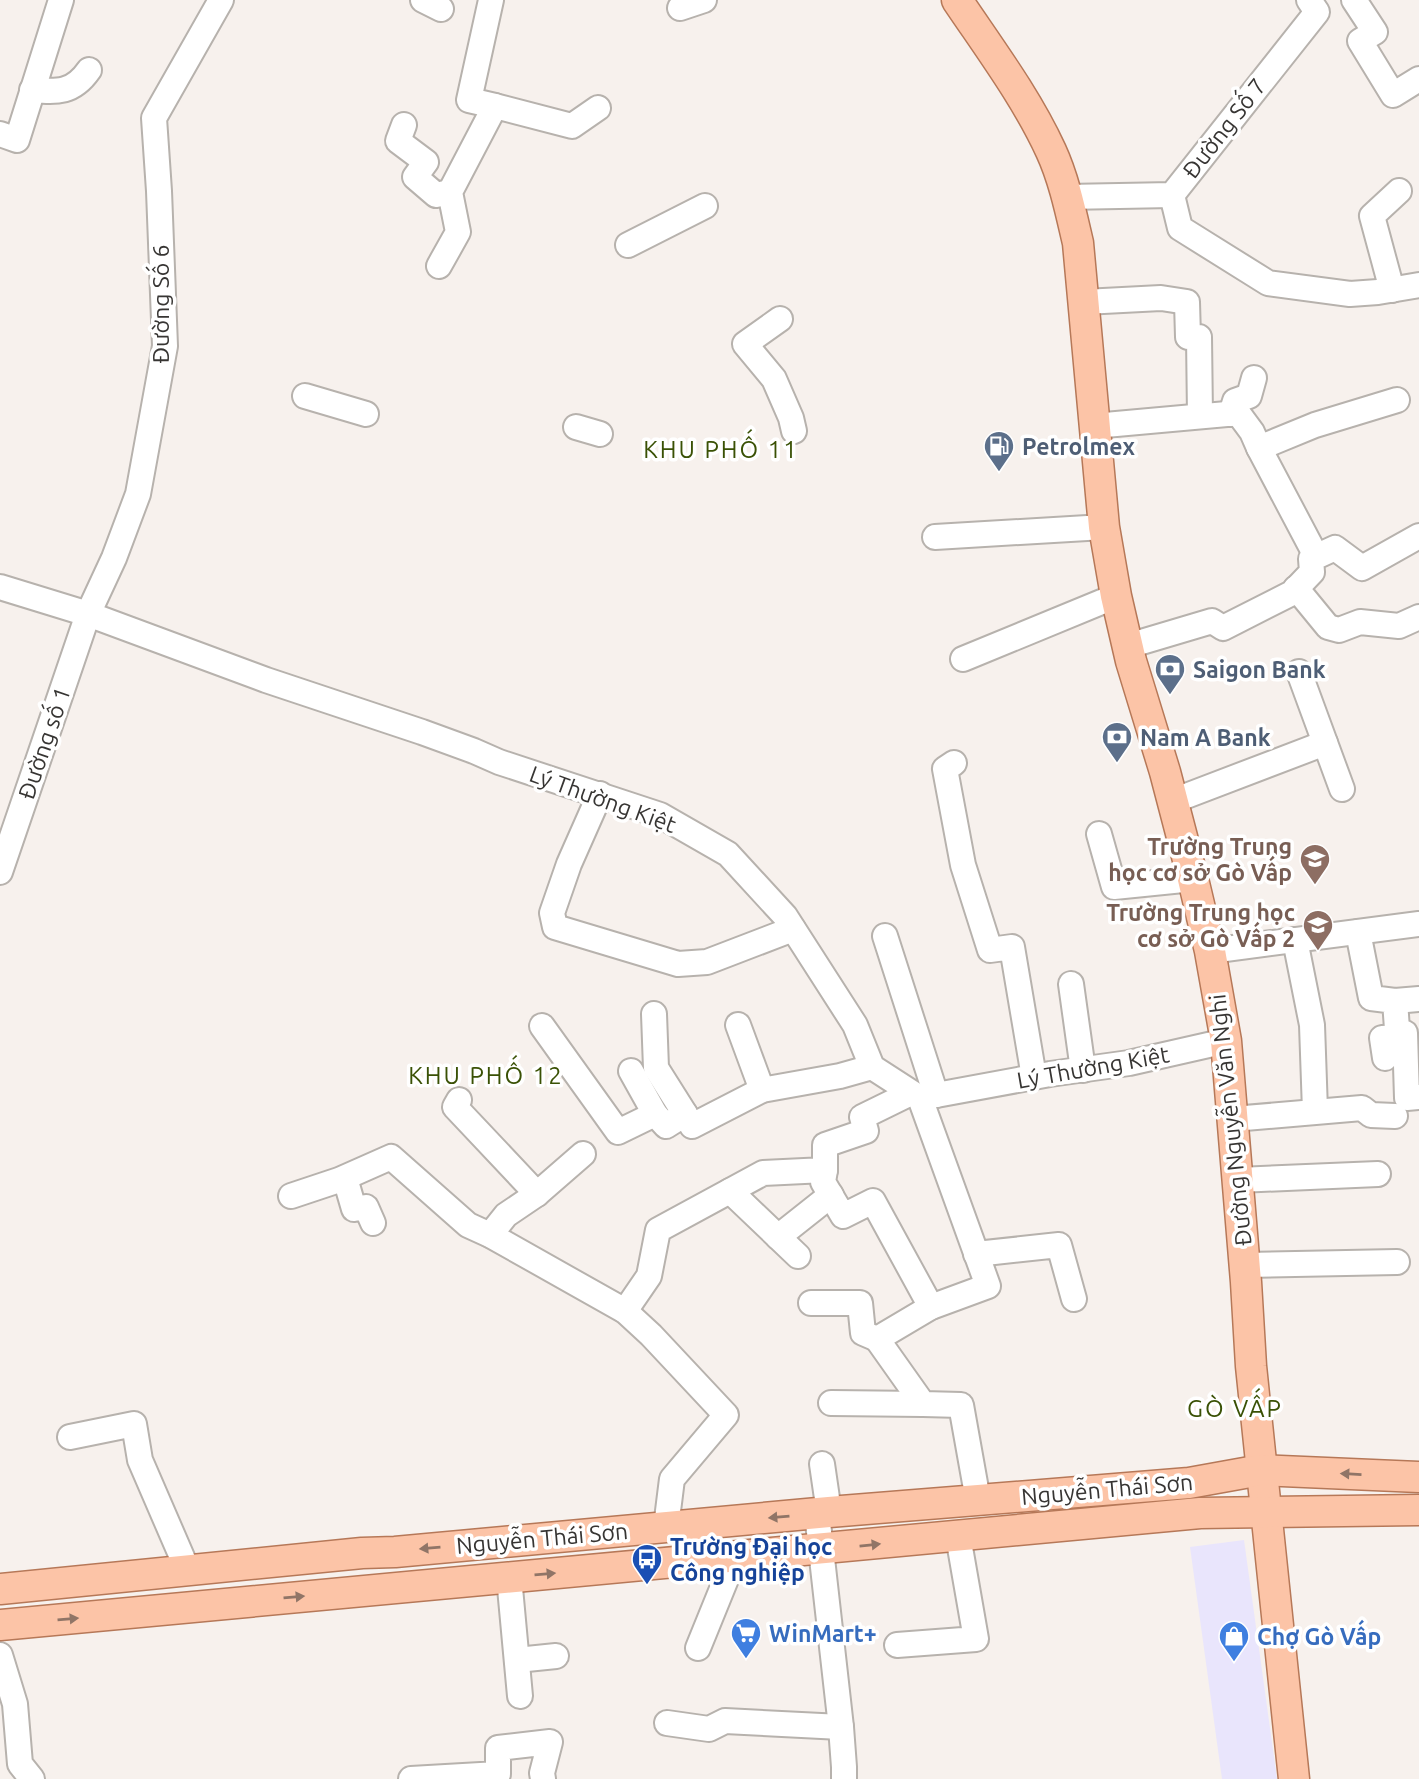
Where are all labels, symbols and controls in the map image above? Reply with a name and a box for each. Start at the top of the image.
street label: Đường Số 7 [1175,72,1270,183]
street label: Đường Số 6 [145,244,173,364]
district label: KHU PHỐ 11 [643,428,799,463]
fuel station icon: Petrolmex [982,429,1016,473]
place label: Petrolmex [1022,434,1136,459]
bank icon: Saigon Bank [1153,652,1187,696]
place label: Saigon Bank [1193,657,1326,682]
street label: Đường số 1 [11,683,75,802]
bank icon: Nam A Bank [1100,720,1134,764]
place label: Nam A Bank [1140,725,1271,750]
street label: Lý Thường Kiệt [526,761,680,837]
place label: Trường Trung học cơ sở Gò Vấp [1108,834,1292,885]
school or university icon: Trường Trung học cơ sở Gò Vấp [1298,842,1332,886]
place label: Trường Trung học cơ sở Gò Vấp 2 [1106,900,1295,951]
school or university icon: Trường Trung học cơ sở Gò Vấp 2 [1301,908,1335,952]
street label: Đường Nguyễn Văn Nghi [1203,993,1256,1247]
street label: Lý Thường Kiệt [1015,1041,1171,1093]
district label: KHU PHỐ 12 [408,1054,564,1089]
district label: GÒ VẤP [1187,1387,1283,1422]
street label: Nguyễn Thái Sơn [1020,1467,1194,1509]
one-way arrow [1340,1468,1362,1479]
one-way arrow [768,1512,790,1523]
street label: Nguyễn Thái Sơn [455,1516,629,1558]
place label: Trường Đại học Công nghiệp [670,1534,832,1585]
one-way arrow [859,1539,881,1550]
bus stop icon: Trường Đại học Công nghiệp [630,1542,664,1586]
one-way arrow [419,1543,441,1554]
one-way arrow [535,1568,557,1579]
one-way arrow [284,1591,306,1602]
one-way arrow [57,1613,79,1624]
supermarket icon: WinMart+ [729,1616,763,1660]
shop icon: Chợ Gò Vấp [1217,1619,1251,1663]
place label: Chợ Gò Vấp [1257,1619,1381,1649]
place label: WinMart+ [769,1621,877,1646]

